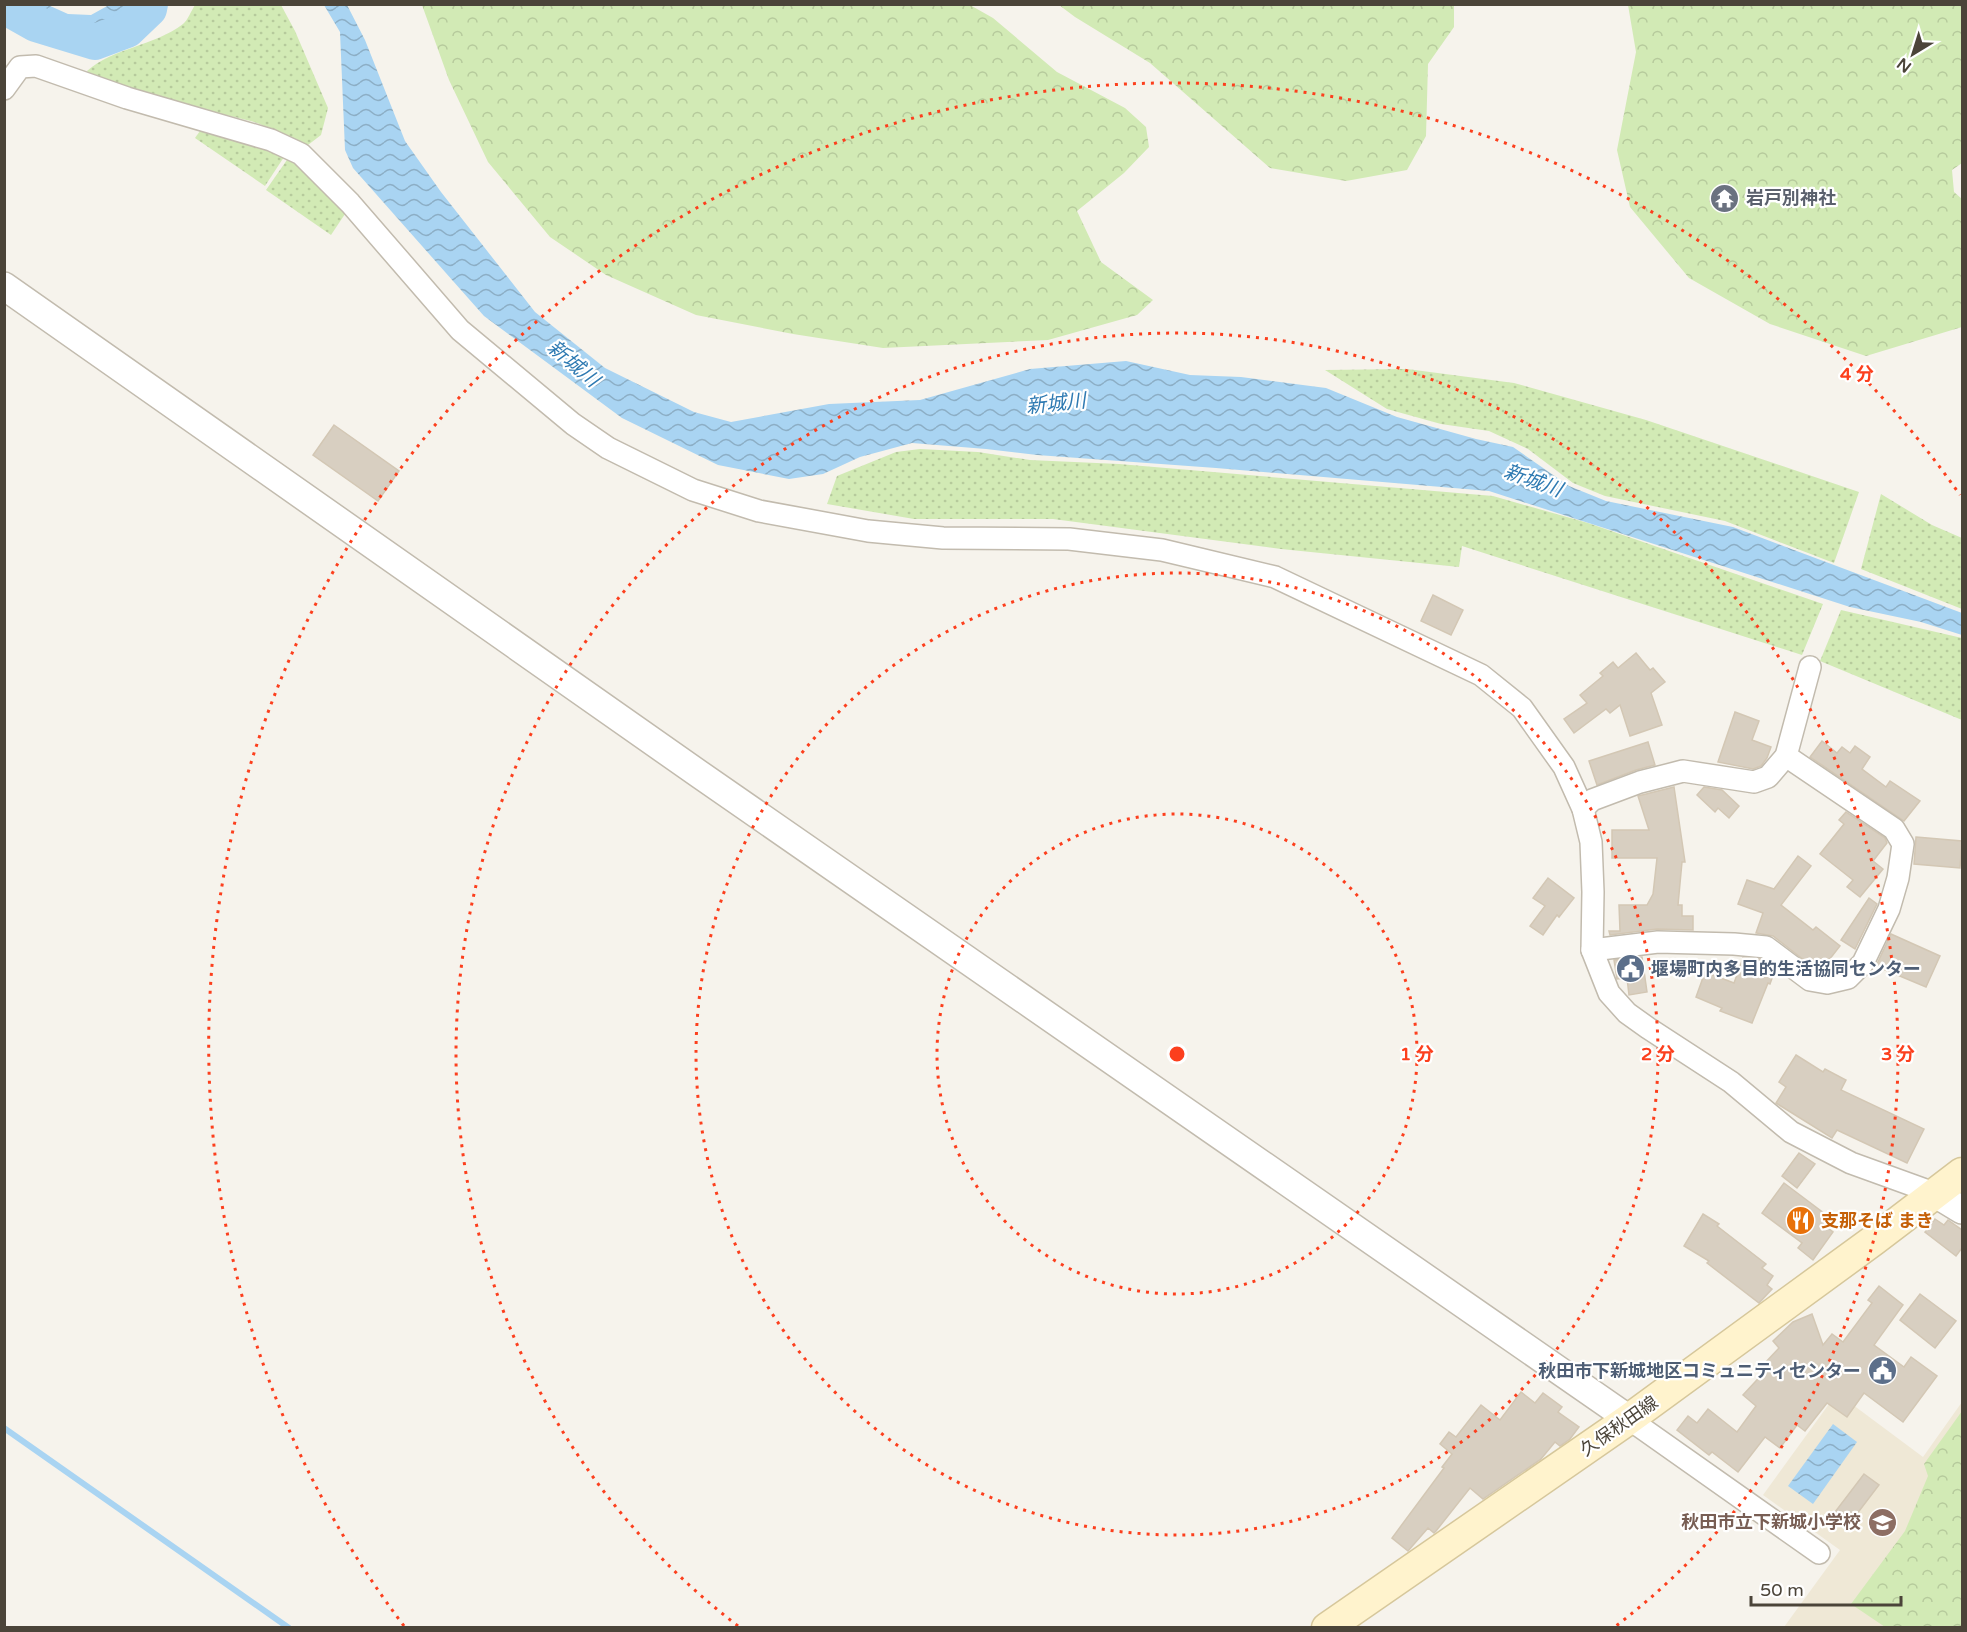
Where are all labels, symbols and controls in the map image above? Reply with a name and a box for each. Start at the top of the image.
north arrow [1883,24,1943,84]
text: N [1893,53,1916,77]
temple icon: 岩戸別神社 [1709,182,1741,214]
place label: 岩戸別神社 [1746,187,1836,209]
water label: 新城川 [542,336,605,394]
text: 4 分 [1840,363,1874,385]
water label: 新城川 [1025,389,1089,419]
water label: 新城川 [1501,459,1567,503]
public building icon: 堰場町内多目的生活協同センター [1614,953,1646,985]
place label: 堰場町内多目的生活協同センター [1651,958,1921,980]
text: 1 分 [1400,1043,1434,1065]
text: 2 分 [1641,1043,1675,1065]
text: 3 分 [1881,1043,1915,1065]
centre of rings [1167,1044,1187,1064]
restaurant icon: 支那そば まき [1784,1205,1816,1237]
place label: 支那そば まき [1821,1210,1934,1232]
public building icon: 秋田市下新城地区コミュニティセンター [1866,1355,1898,1387]
place label: 秋田市下新城地区コミュニティセンター [1538,1360,1861,1382]
street label: 久保秋田線 [1576,1391,1662,1461]
school or university icon: 秋田市立下新城小学校 [1866,1506,1898,1538]
place label: 秋田市立下新城小学校 [1681,1511,1861,1533]
scale bar [1751,1569,1901,1607]
text: 50 m [1760,1579,1804,1601]

